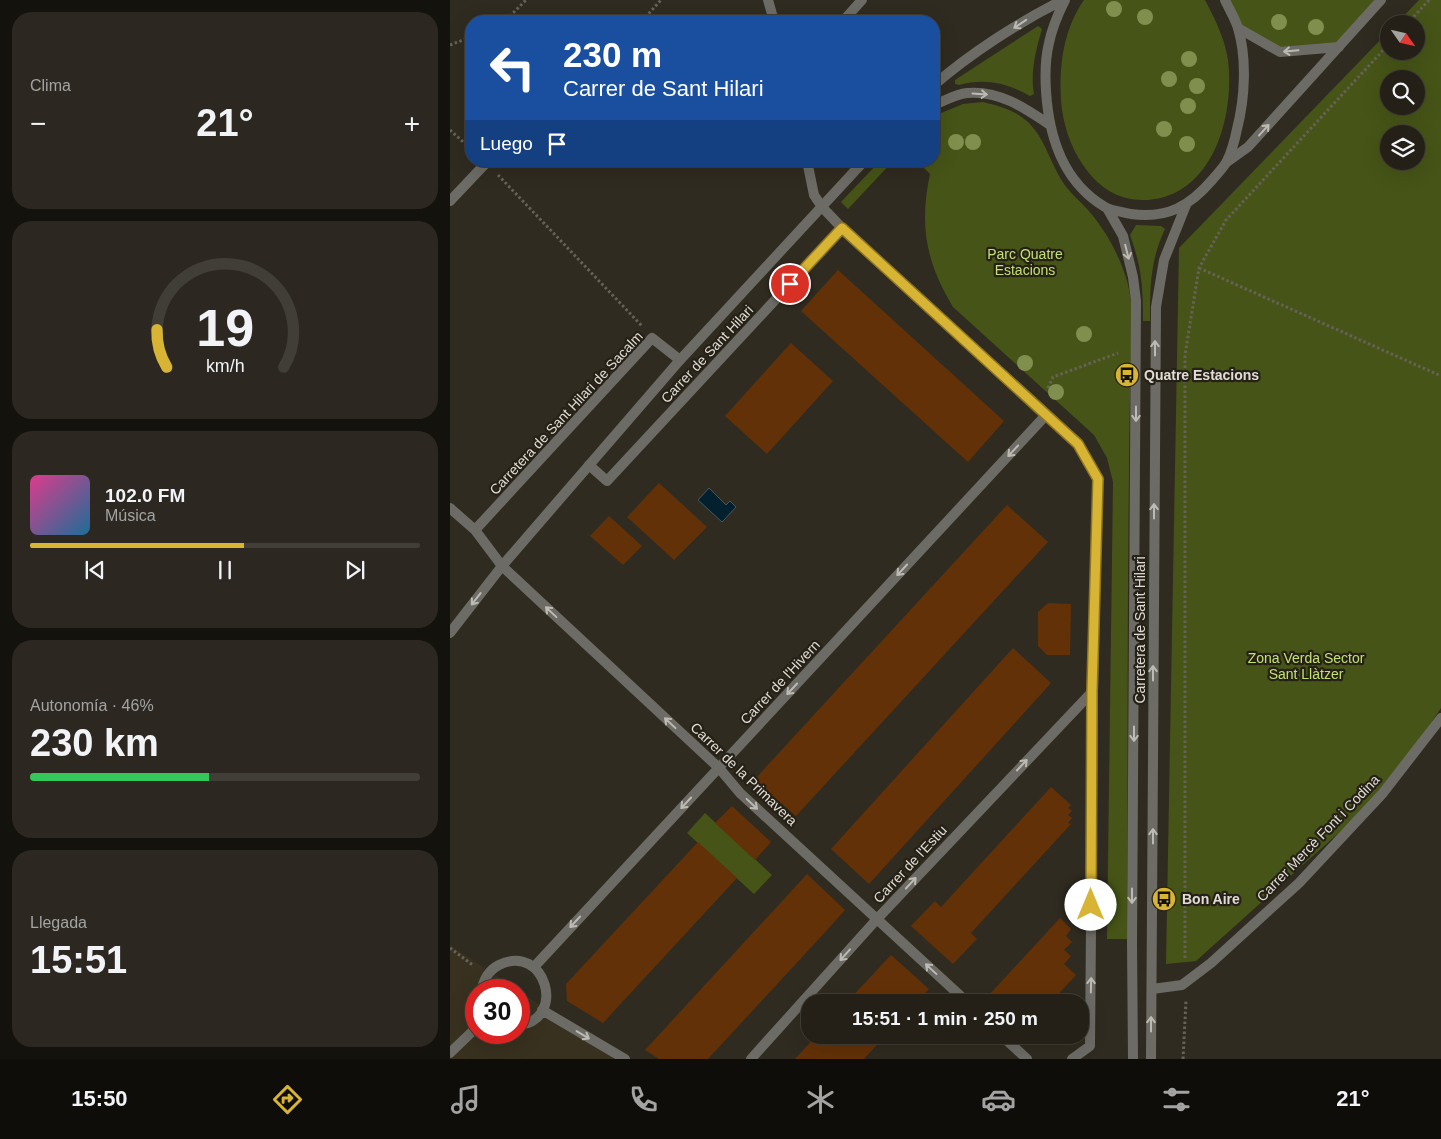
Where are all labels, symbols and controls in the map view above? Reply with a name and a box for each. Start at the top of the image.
north arrow [1380,15,1425,60]
map controls [1380,15,1425,170]
one-way arrow [1014,19,1028,29]
icon: left [480,35,545,100]
text: 230 m [563,35,662,74]
one-way arrow [1283,47,1299,56]
button: search [1380,70,1425,115]
text: Carrer de Sant Hilari [563,76,764,101]
text: Clima [30,77,71,94]
one-way arrow [972,89,988,99]
text: 21° [196,102,254,144]
text: − [30,108,46,139]
text: + [404,108,420,139]
one-way arrow [1257,124,1269,137]
button: layers [1380,125,1425,170]
icon: arrive [543,130,571,158]
text: Luego [480,133,533,154]
one-way arrow [1122,244,1132,260]
park label: Parc Quatre Estacions [987,246,1063,278]
pin [769,263,811,305]
icon: arrive [776,270,804,298]
text: 19 [196,299,254,357]
street label: Carrer de Sant Hilari [658,302,756,406]
street label: Carretera de Sant Hilari de Sacalm [486,328,646,498]
one-way arrow [1150,340,1160,356]
text: km/h [206,356,244,376]
bus stop icon: Quatre Estacions [1114,362,1140,388]
place label: Quatre Estacions [1144,367,1259,383]
one-way arrow [1131,405,1141,421]
one-way arrow [1007,444,1019,457]
text: 102.0 FM [105,485,185,506]
one-way arrow [1149,503,1159,519]
text: Música [105,507,156,524]
icon: previous [81,556,109,584]
icon: pause [211,556,239,584]
icon: next [341,556,369,584]
street label: Carretera de Sant Hilari [1132,556,1148,704]
one-way arrow [896,563,908,576]
one-way arrow [470,592,481,605]
one-way arrow [545,606,558,618]
street label: Carrer de l'Hivern [737,637,823,727]
park label: Zona Verda Sector Sant Llàtzer [1248,650,1365,682]
one-way arrow [1149,665,1158,681]
one-way arrow [786,682,798,695]
text: Autonomía · 46% [30,697,154,714]
one-way arrow [664,717,677,728]
street label: Carrer de la Primavera [688,719,801,829]
text: 230 km [30,722,159,764]
one-way arrow [1129,725,1139,741]
one-way arrow [1016,759,1028,772]
street label: Carrer Mercè Font i Codina [1253,771,1383,905]
one-way arrow [680,797,692,810]
one-way arrow [745,798,758,810]
street label: Carrer de l'Estiu [870,822,950,906]
one-way arrow [1148,828,1158,844]
one-way arrow [905,877,917,890]
position arrow [1064,878,1116,930]
bus stop icon: Bon Aire [1151,886,1177,912]
one-way arrow [1127,888,1137,904]
place label: Bon Aire [1182,891,1240,907]
text: Llegada [30,914,87,931]
one-way arrow [569,916,581,929]
text: 15:51 [30,939,127,981]
one-way arrow [839,949,850,962]
one-way arrow [924,963,937,975]
one-way arrow [1086,977,1095,993]
speed limit sign: 30 [465,979,530,1044]
text: 15:51 · 1 min · 250 m [852,1008,1038,1029]
one-way arrow [1146,1016,1156,1032]
one-way arrow [576,1030,590,1040]
icon: directions [270,1082,305,1117]
icon: music [448,1082,483,1117]
icon: phone [626,1082,661,1117]
icon: climate [803,1082,838,1117]
icon: car [981,1082,1016,1117]
icon: filters [1159,1082,1194,1117]
text: 15:50 [71,1086,128,1111]
text: 21° [1336,1086,1370,1111]

